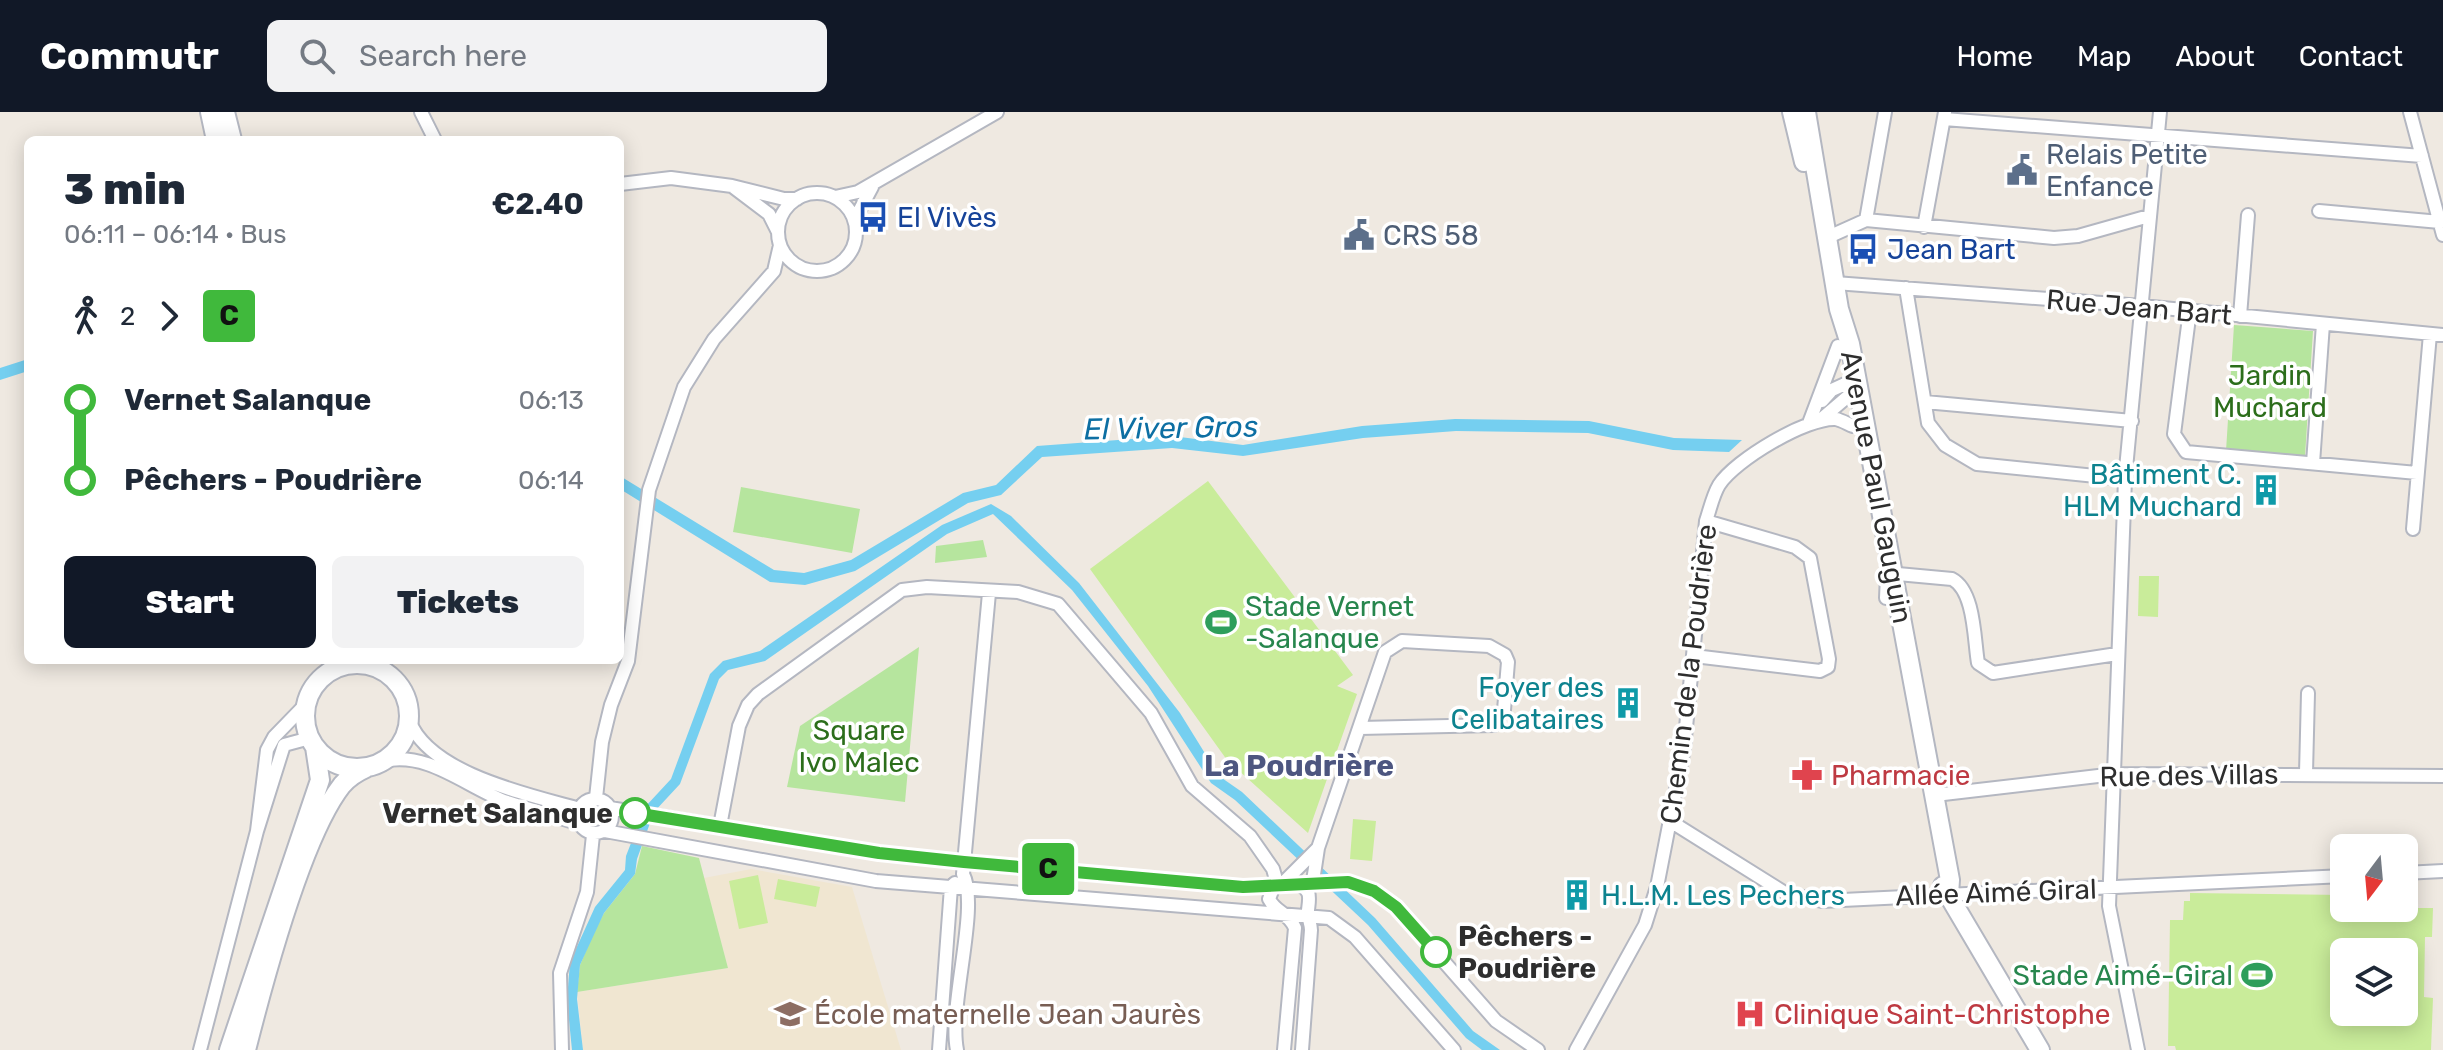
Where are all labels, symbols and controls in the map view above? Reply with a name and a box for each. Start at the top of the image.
search box [267,20,827,92]
text: Commutr [40,33,219,79]
icon: search [295,34,339,78]
text: Search here [359,38,527,74]
text: Home [1956,40,2033,73]
text: Map [2077,40,2131,73]
text: About [2175,40,2255,73]
text: Contact [2299,40,2403,73]
place label: Relais Petite Enfance [2046,138,2208,203]
public building icon: Relais Petite Enfance [2005,153,2039,187]
text: 3 min [64,163,186,215]
text: €2.40 [492,186,584,222]
bus stop icon: El Vivès [856,200,890,234]
place label: El Vivès [897,201,997,234]
public building icon: CRS 58 [1342,218,1376,252]
text: 06:11 – 06:14 · Bus [64,219,286,250]
place label: CRS 58 [1383,219,1479,252]
bus stop icon: Jean Bart [1846,232,1880,266]
place label: Jean Bart [1887,233,2016,266]
street label: Rue Jean Bart [2045,283,2233,332]
icon: walk [64,294,108,338]
icon: forward [147,294,191,338]
text: C [219,299,239,332]
text: 2 [120,301,135,332]
street label: Avenue Paul Gauguin [1834,348,1919,626]
park label: Jardin Muchard [2213,359,2327,424]
text: Vernet Salanque [124,382,371,418]
text: 06:13 [518,385,584,416]
water label: El Viver Gros [1084,408,1258,448]
place label: Bâtiment C. HLM Muchard [2063,458,2242,523]
text: Pêchers - Poudrière [124,462,422,498]
text: 06:14 [518,465,584,496]
building icon: Bâtiment C. HLM Muchard [2249,473,2283,507]
street label: Chemin de la Poudrière [1654,522,1723,826]
button: Start [64,556,316,648]
button: Tickets [332,556,584,648]
place label: Stade Vernet -Salanque [1245,590,1414,655]
sports icon: Stade Vernet -Salanque [1204,605,1238,639]
place label: Foyer des Celibataires [1451,671,1604,736]
building icon: Foyer des Celibataires [1611,686,1645,720]
park label: Square Ivo Malec [798,714,920,779]
district label: La Poudrière [1204,748,1394,784]
street label: Rue des Villas [2099,757,2279,794]
pharmacy icon: Pharmacie [1790,758,1824,792]
place label: Pharmacie [1831,759,1970,792]
place label: Vernet Salanque [382,797,613,830]
marker: Vernet Salanque [620,798,650,828]
north arrow [2330,834,2418,922]
map controls [2330,834,2418,1026]
line badge: C [1022,843,1074,895]
text: C [1038,852,1058,885]
street label: Allée Aimé Giral [1895,872,2097,913]
building icon: H.L.M. Les Pechers [1560,878,1594,912]
place label: H.L.M. Les Pechers [1601,879,1845,912]
place label: Pêchers - Poudrière [1458,920,1596,985]
marker: Pêchers - Poudrière [1421,937,1451,967]
button: layers [2330,938,2418,1026]
sports icon: Stade Aimé-Giral [2240,958,2274,992]
place label: Stade Aimé-Giral [2013,959,2233,992]
school or university icon: École maternelle Jean Jaurès [773,997,807,1031]
hospital icon: Clinique Saint-Christophe [1733,997,1767,1031]
place label: École maternelle Jean Jaurès [814,998,1201,1031]
place label: Clinique Saint-Christophe [1774,998,2111,1031]

